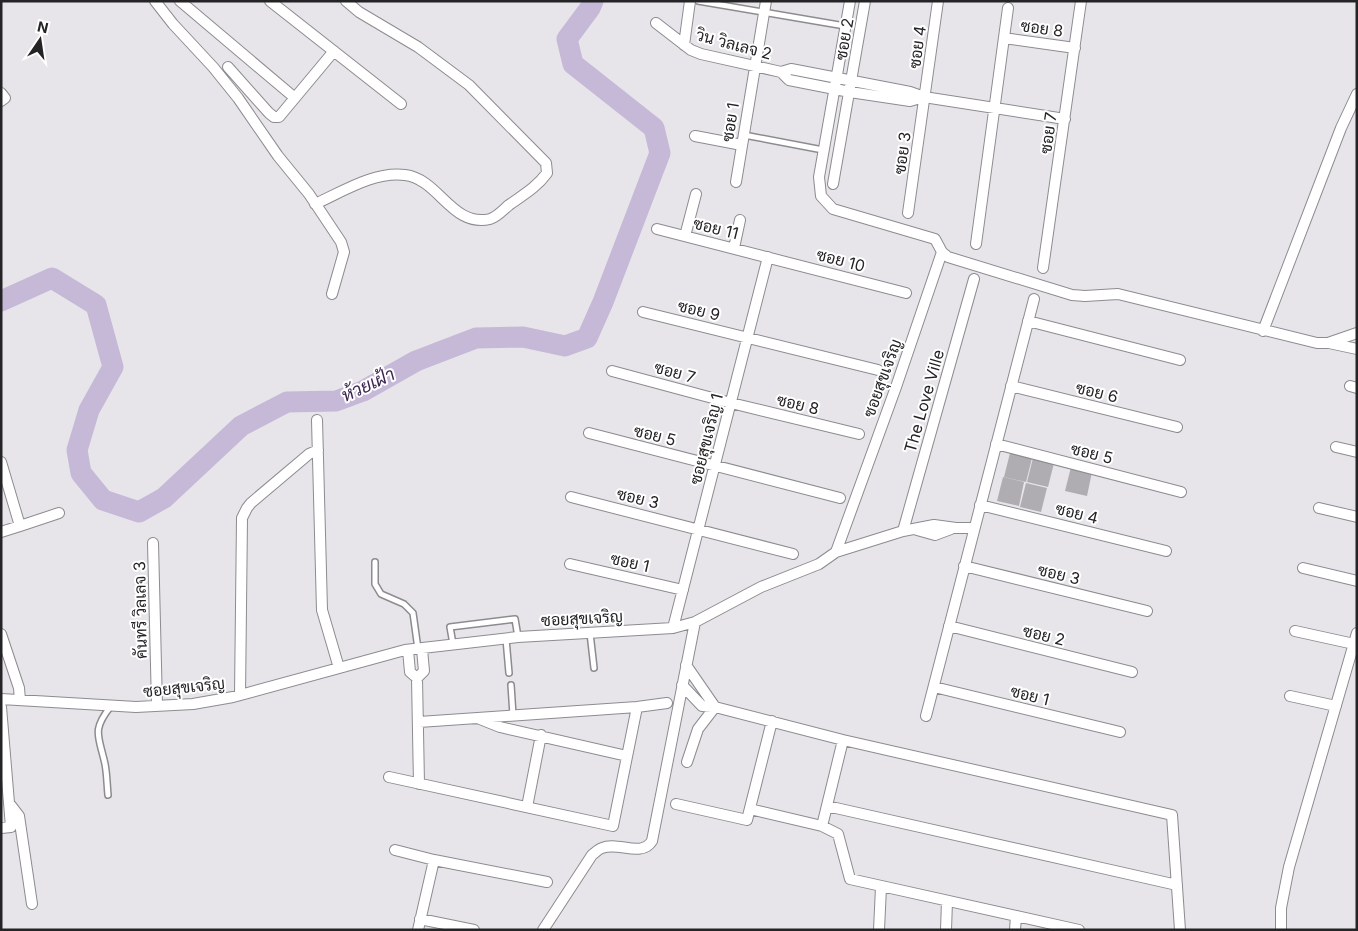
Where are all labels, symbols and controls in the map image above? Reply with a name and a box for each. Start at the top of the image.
north arrow [15,15,65,65]
street label: ซอย 8 [1019,15,1065,41]
street label: ซอย 2 [830,16,858,62]
text: N [36,17,50,36]
street label: วิน วิลเลจ 2 [693,24,774,64]
street label: ซอย 4 [904,24,930,70]
street label: ซอย 1 [717,101,743,143]
street label: ซอย 7 [1035,111,1061,155]
street label: ซอย 3 [889,130,915,176]
street label: ซอย 11 [691,213,741,243]
street label: ซอย 10 [814,244,868,276]
street label: ซอย 9 [676,295,722,325]
street label: ซอยสุขเจริญ [859,336,907,421]
street label: The Love Ville [900,347,948,455]
street label: ซอย 7 [652,357,698,387]
water label: ห้วยเฝ้า [337,362,398,406]
street label: ซอย 6 [1074,377,1120,407]
street label: ซอย 8 [775,389,821,419]
street label: ซอยสุขเจริญ 1 [685,391,729,487]
street label: ซอย 5 [632,420,678,450]
street label: ซอย 5 [1069,438,1115,468]
street label: ซอย 3 [615,483,661,513]
street label: ซอย 4 [1054,498,1100,528]
street label: ซอย 1 [609,548,651,576]
street label: ซอย 3 [1036,559,1082,589]
street label: คันทรี วิลเลจ 3 [128,561,151,659]
street label: ซอยสุขเจริญ [540,606,624,632]
street label: ซอย 2 [1021,620,1067,650]
street label: ซอยสุขเจริญ [142,673,226,703]
street label: ซอย 1 [1008,681,1052,709]

